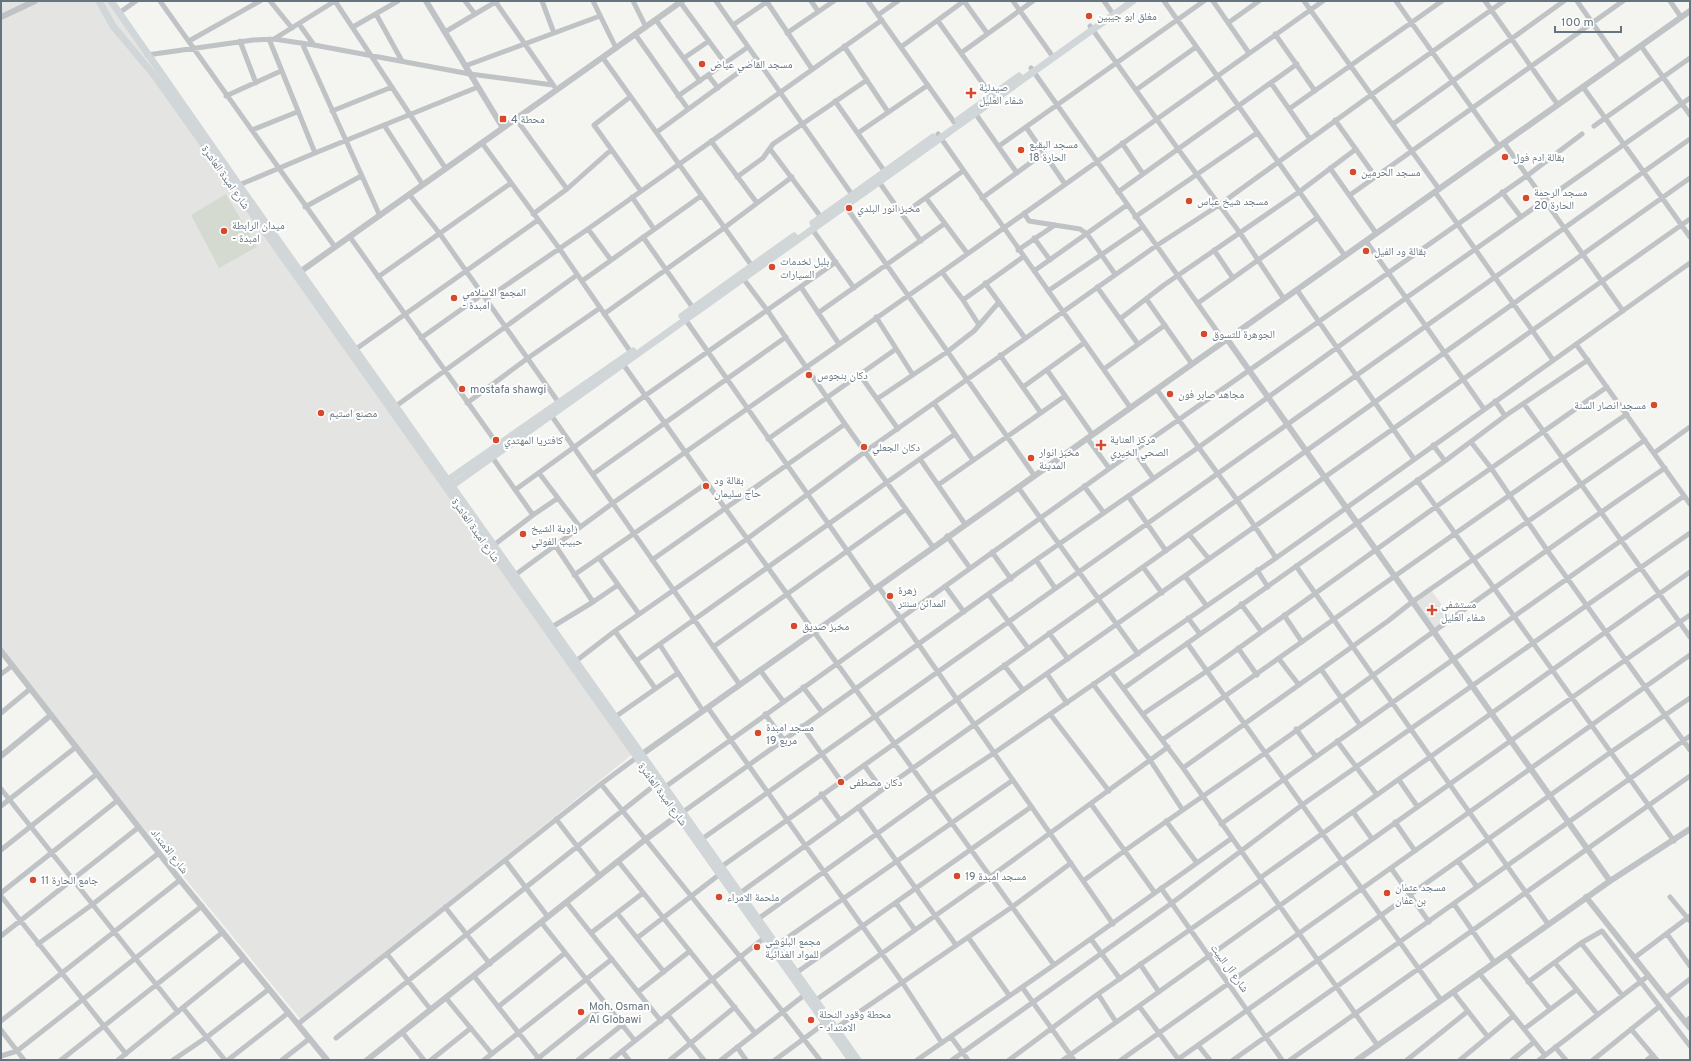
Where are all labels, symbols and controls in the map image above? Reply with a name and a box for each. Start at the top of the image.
scale bar [1555,8,1621,34]
place label: مغلق ابو جيبين [1097,10,1157,24]
marker: مغلق ابو جيبين [1084,11,1094,21]
text: 100 m [1561,15,1594,31]
place label: مسجد القاضي عياض [710,58,793,73]
marker: مسجد القاضي عياض [697,59,707,69]
place label: صيدلية شفاء العليل [979,81,1023,108]
marker: صيدلية شفاء العليل [966,88,976,98]
place label: محطة 4 [511,113,545,127]
marker: محطة 4 [498,114,508,124]
place label: مسجد البقيع الحارة 18 [1029,138,1078,165]
street label: شارع امبدة العاشرة [198,143,252,212]
marker: مسجد البقيع الحارة 18 [1016,145,1026,155]
place label: بقالة ادم فول [1513,151,1564,165]
marker: بقالة ادم فول [1500,152,1510,162]
place label: مسجد الحرمين [1361,166,1421,180]
marker: مسجد الحرمين [1348,167,1358,177]
place label: مسجد الرحمة الحارة 20 [1534,186,1587,213]
marker: مسجد الرحمة الحارة 20 [1521,193,1531,203]
place label: مسجد شيخ عباس [1197,195,1268,209]
marker: مسجد شيخ عباس [1184,196,1194,206]
place label: مخبز انور البلدي [857,202,920,217]
marker: مخبز انور البلدي [844,203,854,213]
place label: ميدان الرابطة - امبدة [232,219,285,246]
marker: ميدان الرابطة - امبدة [219,226,229,236]
place label: بقالة ود الفيل [1374,245,1426,259]
marker: بقالة ود الفيل [1361,246,1371,256]
place label: بلبل لخدمات السيارات [780,255,829,282]
marker: بلبل لخدمات السيارات [767,262,777,272]
place label: المجمع الاسلامي - امبدة [462,286,526,313]
marker: المجمع الاسلامي - امبدة [449,293,459,303]
place label: الجوهرة للتسوق [1212,328,1275,342]
marker: الجوهرة للتسوق [1199,329,1209,339]
place label: دكان بنجوس [817,369,868,383]
marker: دكان بنجوس [804,370,814,380]
place label: mostafa shawgi [470,383,546,397]
marker: mostafa shawgi [457,384,467,394]
place label: مجاهد صابر فون [1178,388,1244,402]
marker: مجاهد صابر فون [1165,389,1175,399]
place label: مسجد انصار السنة [1574,399,1646,413]
marker: مسجد انصار السنة [1649,400,1659,410]
place label: مصنع استيم [329,407,377,421]
marker: مصنع استيم [316,408,326,418]
place label: مركز العناية الصحي الخيري [1110,433,1168,461]
place label: كافتريا المهتدي [504,434,564,449]
marker: كافتريا المهتدي [491,435,501,445]
marker: مركز العناية الصحي الخيري [1095,439,1107,451]
place label: دكان الجعلي [872,441,920,456]
marker: دكان الجعلي [859,442,869,452]
place label: مخبز انوار المدينة [1038,446,1079,473]
marker: مخبز انوار المدينة [1026,453,1036,463]
place label: بقالة ود حاج سليمان [714,474,761,501]
marker: بقالة ود حاج سليمان [701,481,711,491]
street label: شارع امبدة العاشرة [448,496,502,565]
place label: زاوية الشيخ حبيب الفوتي [531,522,582,550]
marker: زاوية الشيخ حبيب الفوتي [518,529,528,539]
place label: زهرة المدائن سنتر [897,584,946,611]
marker: زهرة المدائن سنتر [885,591,895,601]
place label: مستشفى شفاء العليل [1441,598,1485,625]
marker: مستشفى شفاء العليل [1426,604,1438,616]
place label: مخبز صديق [802,620,849,634]
marker: مخبز صديق [789,621,799,631]
place label: مسجد امبدة مربع 19 [766,721,814,748]
marker: مسجد امبدة مربع 19 [753,728,763,738]
street label: شارع امبدة العاشرة [634,760,690,829]
place label: دكان مصطفى [849,776,903,790]
marker: دكان مصطفى [836,777,846,787]
street label: شارع الامتداد [147,826,191,877]
place label: مسجد امبدة 19 [965,870,1026,884]
marker: مسجد امبدة 19 [952,871,962,881]
place label: جامع الحارة 11 [41,874,98,888]
marker: جامع الحارة 11 [28,875,38,885]
place label: مسجد عثمان بن عفان [1395,881,1446,908]
marker: مسجد عثمان بن عفان [1382,888,1392,898]
place label: ملحمة الامراء [727,891,779,905]
marker: ملحمة الامراء [714,892,724,902]
place label: مجمع البلوشي للمواد الغذائية [765,935,821,962]
marker: مجمع البلوشي للمواد الغذائية [752,942,762,952]
street label: شارع آل البيت [1207,942,1251,996]
place label: Moh. Osman Al Globawi [589,1000,650,1027]
marker: Moh. Osman Al Globawi [576,1007,586,1017]
place label: محطة وقود النحلة - الامتداد [819,1008,891,1035]
marker: محطة وقود النحلة - الامتداد [806,1015,816,1025]

